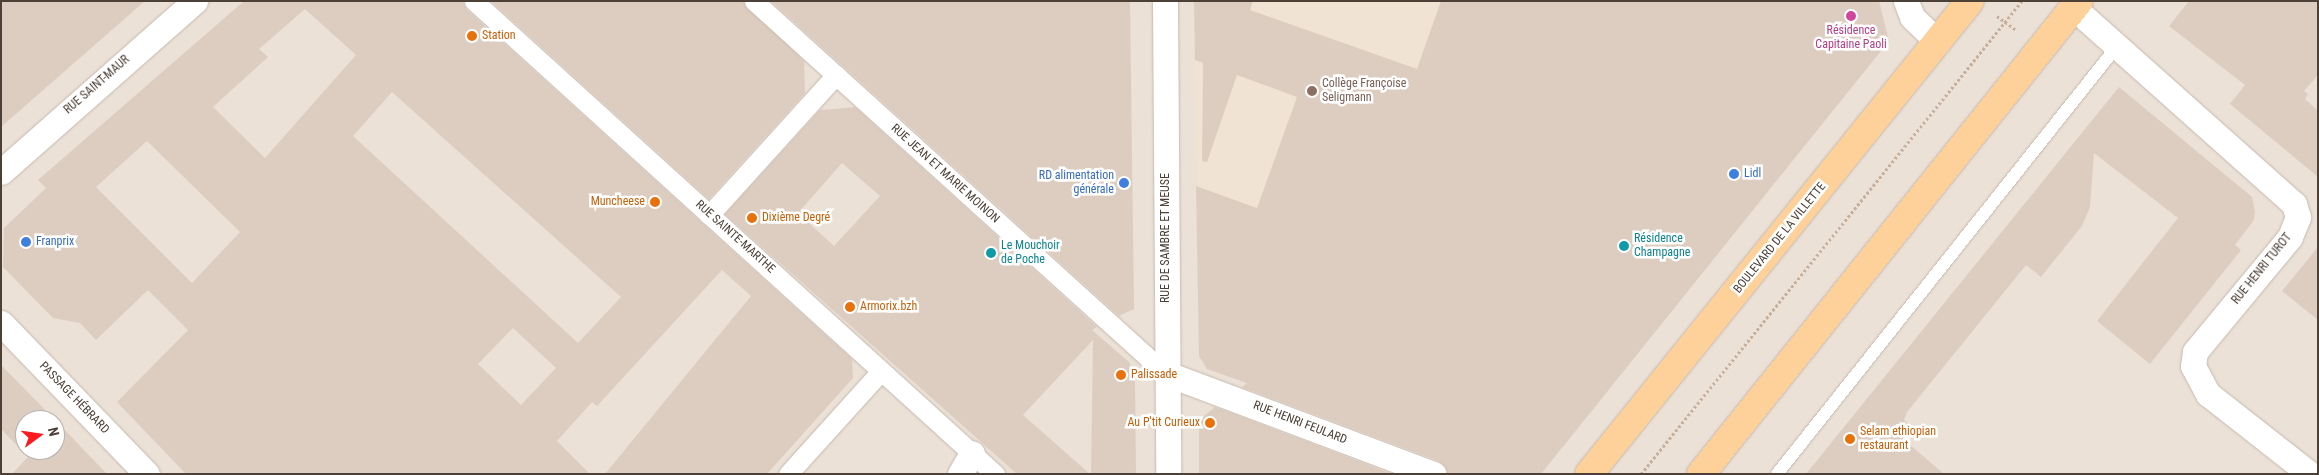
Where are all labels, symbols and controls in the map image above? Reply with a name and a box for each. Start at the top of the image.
marker: Résidence Capitaine Paoli [1845,10,1857,22]
place label: Résidence Capitaine Paoli [1815,24,1887,52]
place label: Station [482,29,516,43]
marker: Station [466,30,478,42]
street label: RUE SAINT-MAUR [61,53,133,117]
place label: Collège Françoise Seligmann [1322,77,1406,105]
marker: Collège Françoise Seligmann [1306,85,1318,97]
street label: RUE JEAN ET MARIE MOINON [888,121,1002,227]
place label: Lidl [1744,167,1761,181]
marker: Lidl [1728,168,1740,180]
place label: RD alimentation générale [1039,169,1114,197]
street label: RUE DE SAMBRE ET MEUSE [1159,173,1173,303]
marker: RD alimentation générale [1118,177,1130,189]
street label: BOULEVARD DE LA VILLETTE [1731,180,1829,296]
place label: Muncheese [591,195,645,209]
marker: Muncheese [649,196,661,208]
street label: RUE SAINTE-MARTHE [692,198,778,276]
place label: Dixième Degré [762,211,830,225]
marker: Dixième Degré [746,212,758,224]
street label: RUE HENRI TUROT [2229,230,2295,308]
place label: Résidence Champagne [1634,232,1690,260]
place label: Franprix [36,235,74,249]
marker: Franprix [20,236,32,248]
place label: Le Mouchoir de Poche [1001,239,1060,267]
marker: Résidence Champagne [1618,240,1630,252]
marker: Le Mouchoir de Poche [985,247,997,259]
place label: Armorix.bzh [860,300,917,314]
marker: Armorix.bzh [844,301,856,313]
street label: PASSAGE HÉBRARD [36,359,112,437]
place label: Palissade [1131,368,1177,382]
marker: Palissade [1115,369,1127,381]
street label: RUE HENRI FEULARD [1251,398,1349,448]
north arrow [15,410,65,460]
place label: Au P'tit Curieux [1128,416,1200,430]
marker: Au P'tit Curieux [1204,417,1216,429]
place label: Selam ethiopian restaurant [1860,425,1936,453]
text: N [45,426,62,438]
marker: Selam ethiopian restaurant [1844,433,1856,445]

